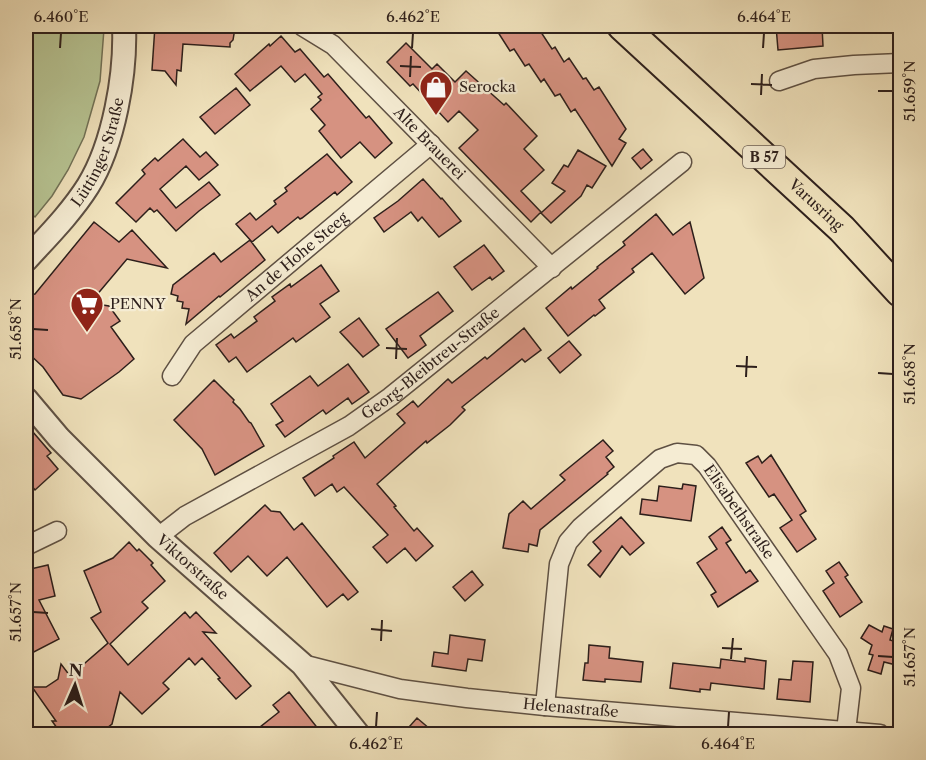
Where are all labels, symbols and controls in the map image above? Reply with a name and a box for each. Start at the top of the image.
text: 6.460°E [33,7,89,26]
text: 6.462°E [386,7,440,26]
text: 6.464°E [737,7,791,26]
text: 51.659°N [900,60,919,122]
shop icon: Serocka [418,69,454,116]
place label: Serocka [459,77,516,96]
street label: Lüttinger Straße [67,96,127,210]
street label: Alte Brauerei [389,102,470,184]
road number: B 57 [743,146,785,168]
street label: Varusring [784,174,848,235]
street label: An de Hohe Steeg [240,208,352,306]
supermarket icon: PENNY [69,286,105,333]
place label: PENNY [110,294,166,313]
text: 51.658°N [6,298,25,360]
street label: Georg-Bleibtreu-Straße [357,303,503,423]
text: 51.658°N [900,343,919,405]
street label: Elisabethstraße [700,461,779,562]
street label: Viktorstraße [152,530,233,604]
text: 51.657°N [6,582,25,642]
text: 51.657°N [900,627,919,687]
north arrow [45,655,105,715]
text: N [68,660,83,680]
street label: Helenastraße [522,694,619,721]
text: 6.462°E [349,734,403,753]
text: 6.464°E [701,734,755,753]

